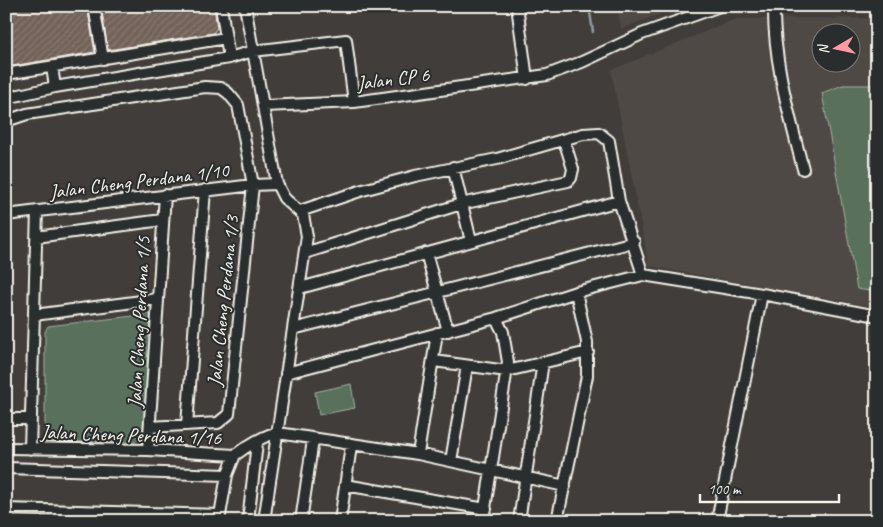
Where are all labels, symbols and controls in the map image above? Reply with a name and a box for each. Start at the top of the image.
north arrow [810,22,860,72]
text: N [814,42,833,56]
street label: Jalan CP 6 [354,62,432,96]
street label: Jalan Cheng Perdana 1/10 [47,157,232,205]
street label: Jalan Cheng Perdana 1/3 [201,212,245,389]
street label: Jalan Cheng Perdana 1/5 [122,235,156,409]
street label: Jalan Cheng Perdana 1/16 [39,419,223,451]
scale bar [700,472,839,504]
text: 100 m [708,480,742,499]

